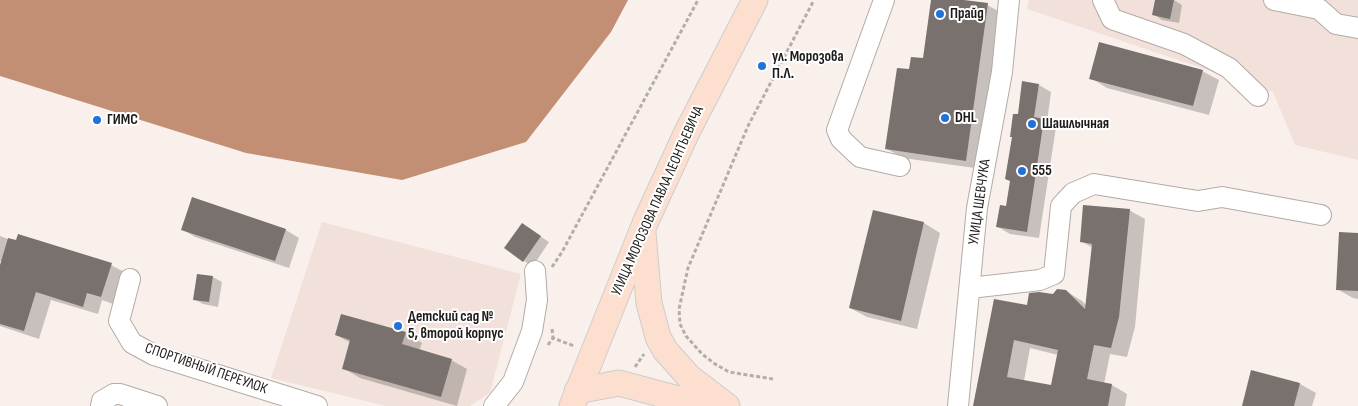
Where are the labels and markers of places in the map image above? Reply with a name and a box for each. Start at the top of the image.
place label: Прайд [950,5,984,23]
marker: Прайд [934,8,946,20]
place label: ул. Морозова П.Л. [772,48,844,83]
marker: ул. Морозова П.Л. [756,60,768,72]
place label: DHL [955,109,977,127]
place label: ГИМС [107,111,138,129]
marker: DHL [939,112,951,124]
marker: ГИМС [91,114,103,126]
place label: Шашлычная [1042,115,1109,133]
marker: Шашлычная [1026,118,1038,130]
place label: 555 [1032,162,1052,180]
marker: 555 [1016,165,1028,177]
place label: Детский сад № 5, второй корпус [408,308,504,343]
marker: Детский сад № 5, второй корпус [392,320,404,332]

